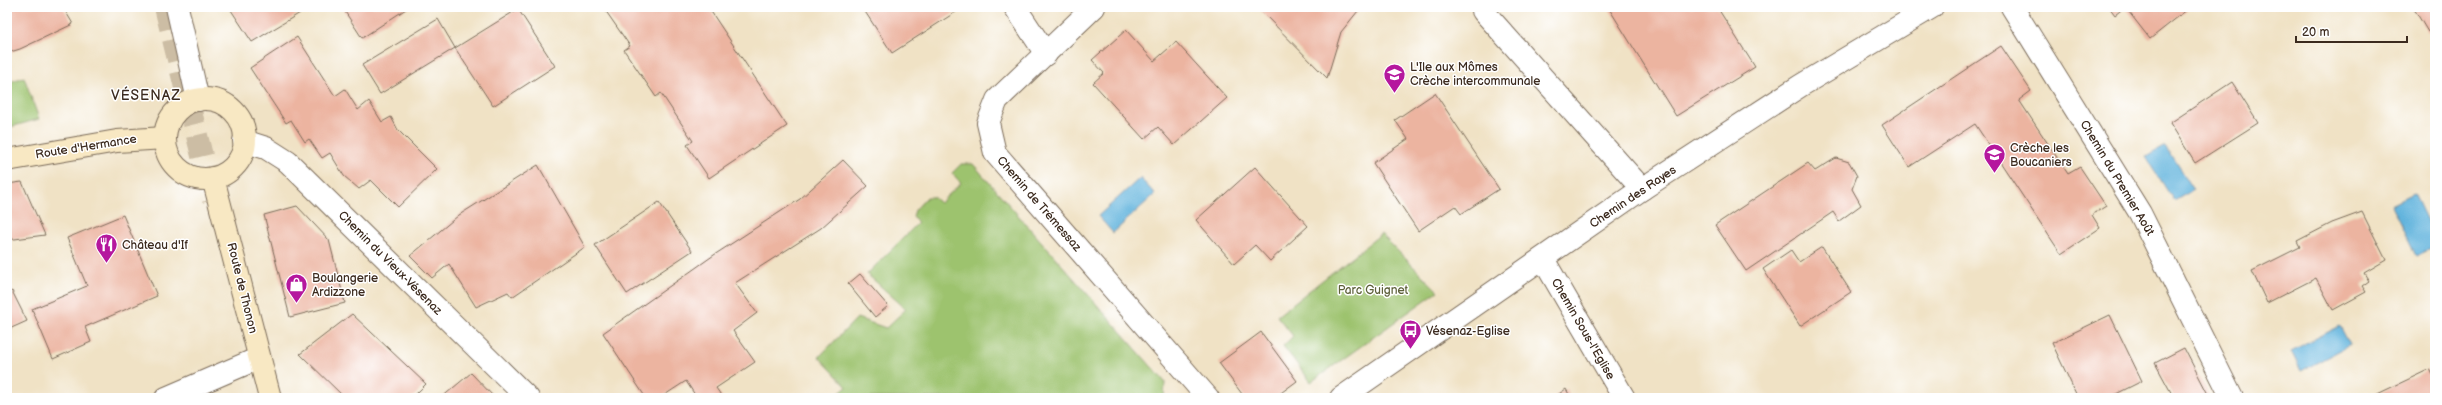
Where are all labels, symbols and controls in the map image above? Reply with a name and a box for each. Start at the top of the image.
scale bar [2296,18,2407,44]
text: 20 m [2302,25,2329,40]
place label: L'Ile aux Mômes Crèche intercommunale [1410,60,1540,89]
school or university icon: L'Ile aux Mômes Crèche intercommunale [1382,61,1408,94]
district label: VÉSENAZ [111,86,181,104]
street label: Chemin du Premier Août [2077,117,2158,239]
street label: Route d'Hermance [34,132,138,162]
place label: Crèche les Boucaniers [2010,141,2072,170]
school or university icon: Crèche les Boucaniers [1982,142,2008,175]
street label: Chemin de Trémessaz [994,153,1085,255]
street label: Chemin des Rayes [1587,162,1679,232]
street label: Chemin du Vieux-Vésenaz [335,208,445,318]
restaurant icon: Château d'If [94,232,120,265]
place label: Château d'If [122,238,188,253]
street label: Route de Thonon [223,241,261,335]
place label: Boulangerie Ardizzone [312,271,378,300]
shop icon: Boulangerie Ardizzone [284,272,310,305]
street label: Chemin Sous-l'Eglise [1548,276,1618,382]
park label: Parc Guignet [1338,283,1409,298]
bus stop icon: Vésenaz-Eglise [1397,318,1423,351]
place label: Vésenaz-Eglise [1426,324,1510,339]

